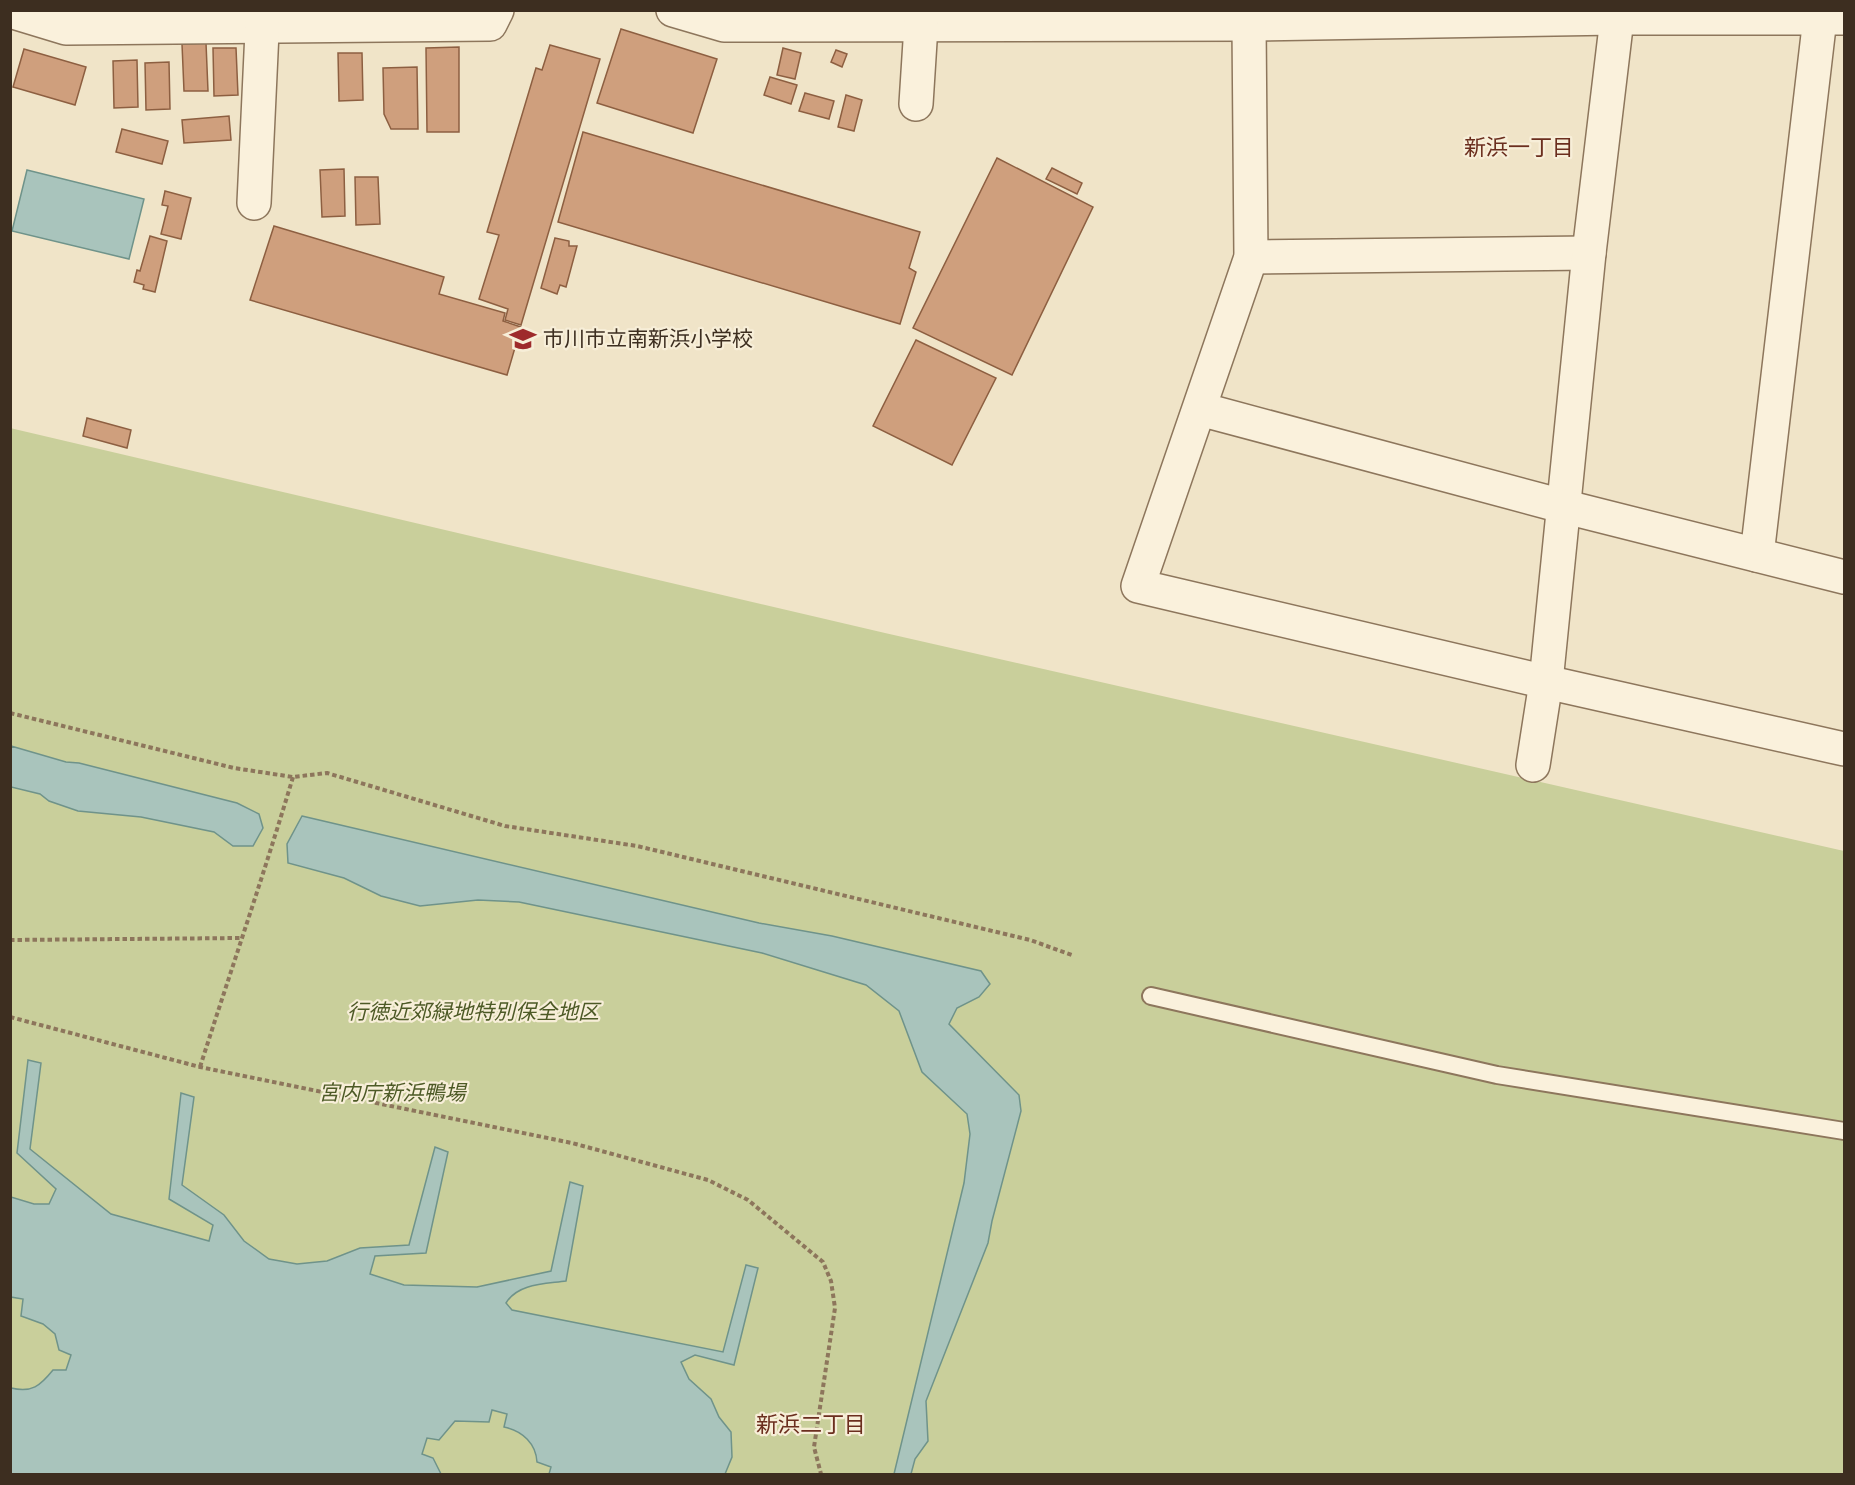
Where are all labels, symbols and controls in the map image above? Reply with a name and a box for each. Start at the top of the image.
district label: 新浜一丁目 [1464,135,1574,160]
school or university icon: 市川市立南新浜小学校 [508,324,538,354]
place label: 市川市立南新浜小学校 [543,327,753,351]
park label: 行徳近郊緑地特別保全地区 [347,1000,602,1024]
park label: 宮内庁新浜鴨場 [319,1081,467,1105]
district label: 新浜二丁目 [756,1412,866,1437]

